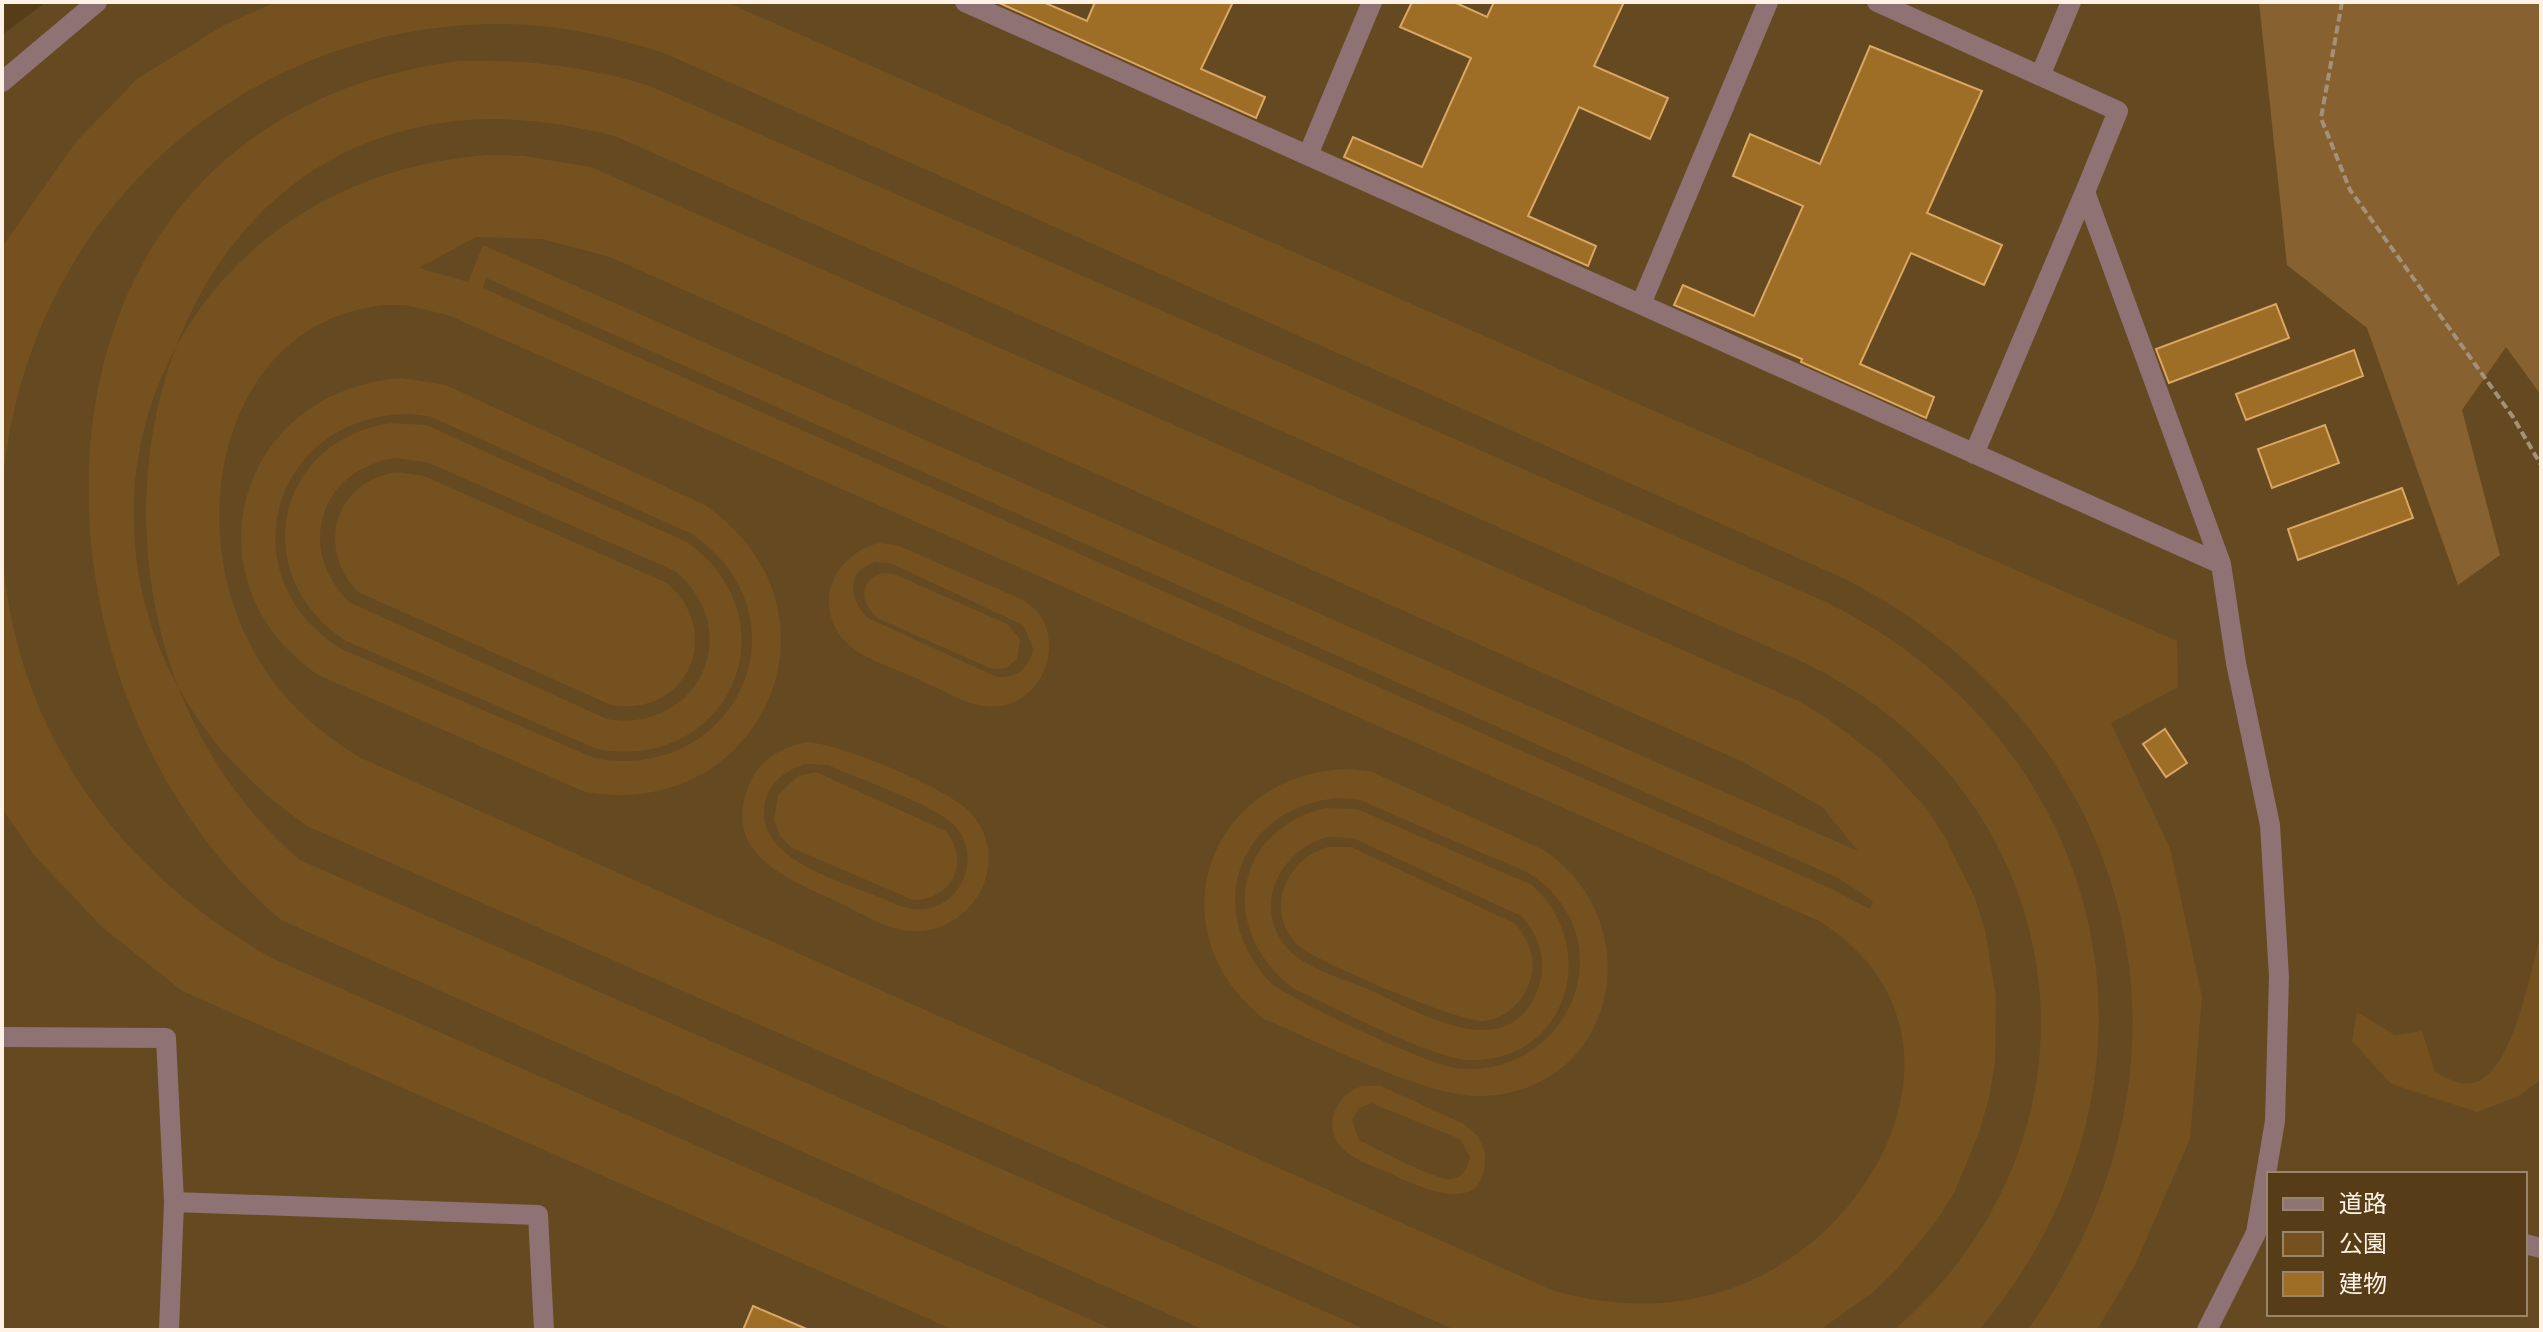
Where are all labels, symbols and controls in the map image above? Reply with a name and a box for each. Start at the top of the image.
legend [2267,1172,2527,1316]
text: 道路 [2339,1190,2387,1218]
text: 公園 [2339,1230,2387,1258]
text: 建物 [2339,1270,2387,1298]

